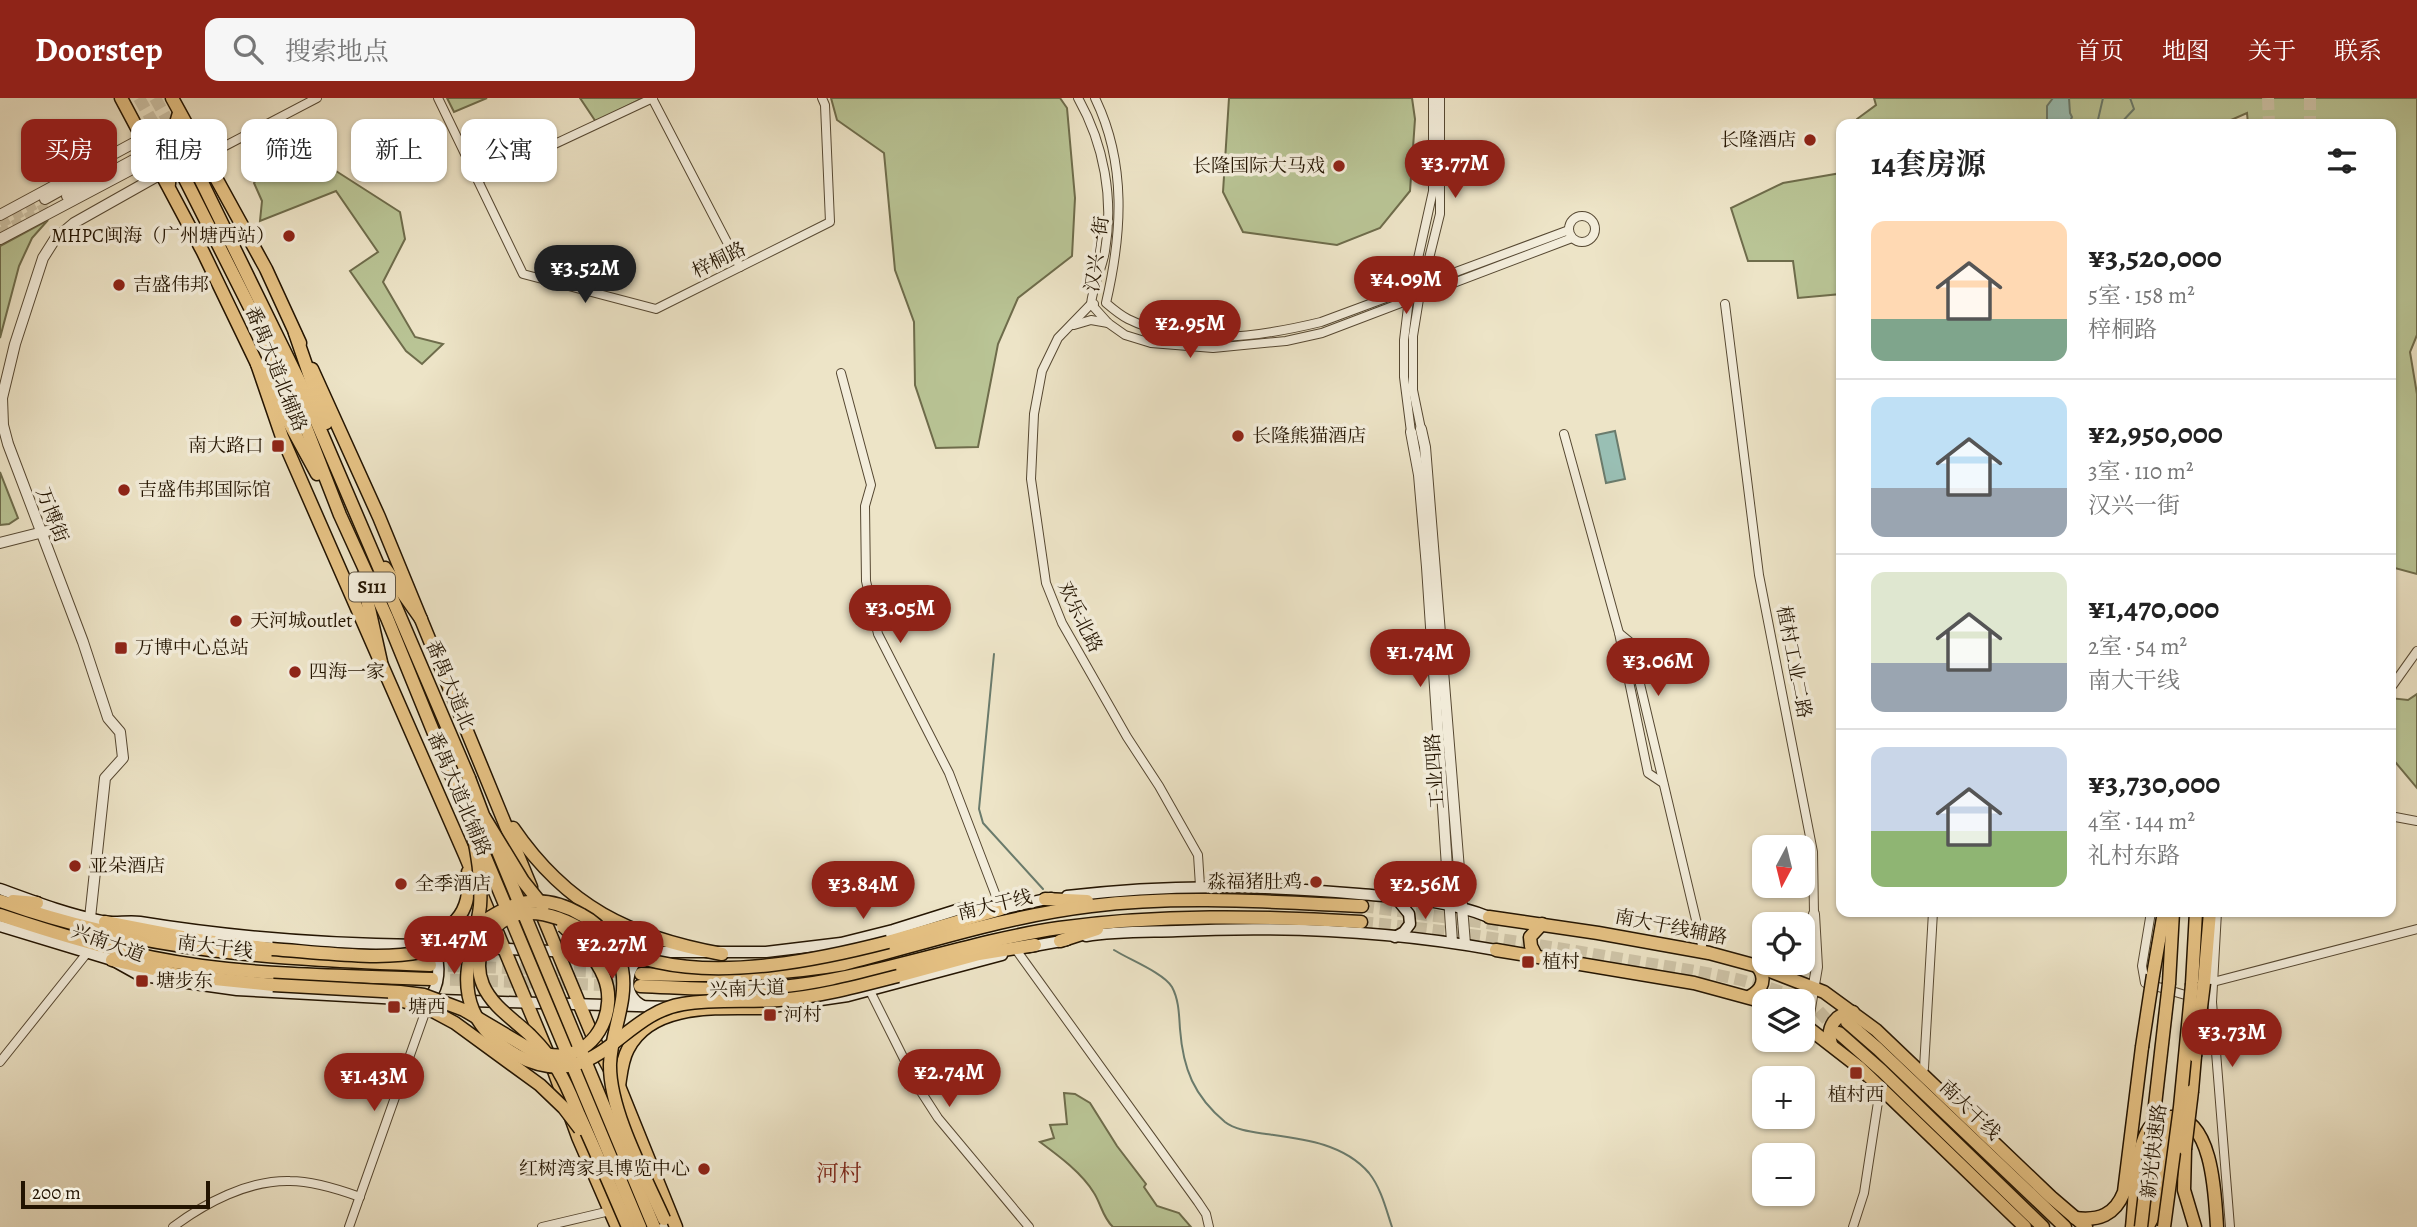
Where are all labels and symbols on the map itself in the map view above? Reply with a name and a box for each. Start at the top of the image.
place label: 长隆酒店 [1720,127,1796,153]
marker: 长隆酒店 [1802,132,1818,148]
pin: ¥3.77M [1398,140,1512,200]
place label: 长隆国际大马戏 [1192,153,1325,179]
marker: 长隆国际大马戏 [1331,158,1347,174]
street label: 汉兴一街 [1079,215,1115,293]
place label: MHPC闽海（广州塘西站） [51,223,275,249]
marker: MHPC闽海（广州塘西站） [281,228,297,244]
street label: 梓桐路 [688,236,750,284]
pin: ¥3.52M [528,246,642,305]
pin: ¥4.09M [1349,256,1463,316]
place label: 吉盛伟邦 [133,272,209,298]
marker: 吉盛伟邦 [111,277,127,293]
pin: ¥2.95M [1133,300,1247,360]
street label: 番禺大道北辅路 [239,302,313,436]
place label: 长隆熊猫酒店 [1252,423,1366,449]
marker: 长隆熊猫酒店 [1230,428,1246,444]
place label: 南大路口 [188,433,264,459]
marker: 南大路口 [270,438,286,454]
place label: 吉盛伟邦国际馆 [138,477,271,503]
marker: 吉盛伟邦国际馆 [116,482,132,498]
street label: 万博街 [30,484,74,546]
road number: S111 [349,573,395,602]
street label: 欢乐北路 [1052,577,1108,657]
pin: ¥3.05M [843,586,957,645]
street label: 植村工业二路 [1770,604,1818,720]
place label: 天河城outlet [250,608,352,634]
marker: 天河城outlet [228,613,244,629]
pin: ¥1.74M [1363,630,1477,689]
place label: 万博中心总站 [135,635,249,661]
street label: 番禺大道北 [419,636,481,734]
pin: ¥3.06M [1601,638,1715,698]
marker: 万博中心总站 [113,640,129,656]
place label: 四海一家 [309,659,385,685]
marker: 四海一家 [287,664,303,680]
street label: 番禺大道北铺路 [421,728,497,860]
street label: 工业四路 [1419,732,1451,810]
north arrow [1752,835,1815,898]
place label: 亚朵酒店 [89,853,165,879]
marker: 亚朵酒店 [67,858,83,874]
pin: ¥3.84M [806,862,920,921]
pin: ¥2.56M [1368,862,1482,921]
place label: 淼福猪肚鸡 [1207,869,1302,895]
place label: 全季酒店 [415,871,491,897]
marker: 淼福猪肚鸡 [1308,874,1324,890]
marker: 全季酒店 [393,876,409,892]
street label: 南大干线 [955,884,1035,926]
street label: 南大干线辅路 [1613,903,1729,951]
pin: ¥1.47M [397,916,511,976]
street label: 兴南大道 [68,918,148,968]
pin: ¥2.27M [555,922,669,981]
street label: 南大干线 [176,929,254,965]
place label: 植村 [1542,949,1580,975]
marker: 植村 [1520,954,1536,970]
place label: 塘步东 [156,968,213,994]
marker: 塘步东 [134,973,150,989]
street label: 兴南大道 [709,975,785,1003]
place label: 塘西 [408,994,446,1020]
marker: 塘西 [386,999,402,1015]
place label: 河村 [784,1002,822,1028]
marker: 河村 [762,1007,778,1023]
pin: ¥3.73M [2175,1010,2289,1069]
pin: ¥2.74M [892,1049,1006,1109]
pin: ¥1.43M [317,1054,431,1113]
marker: 植村西 [1848,1065,1864,1081]
street label: 南大干线 [1934,1074,2006,1146]
place label: 植村西 [1827,1082,1885,1108]
street label: 新光快速路 [2135,1102,2173,1200]
place label: 红树湾家具博览中心 [519,1156,690,1182]
district label: 河村 [816,1158,862,1189]
marker: 红树湾家具博览中心 [696,1161,712,1177]
scale bar [21,1178,210,1210]

